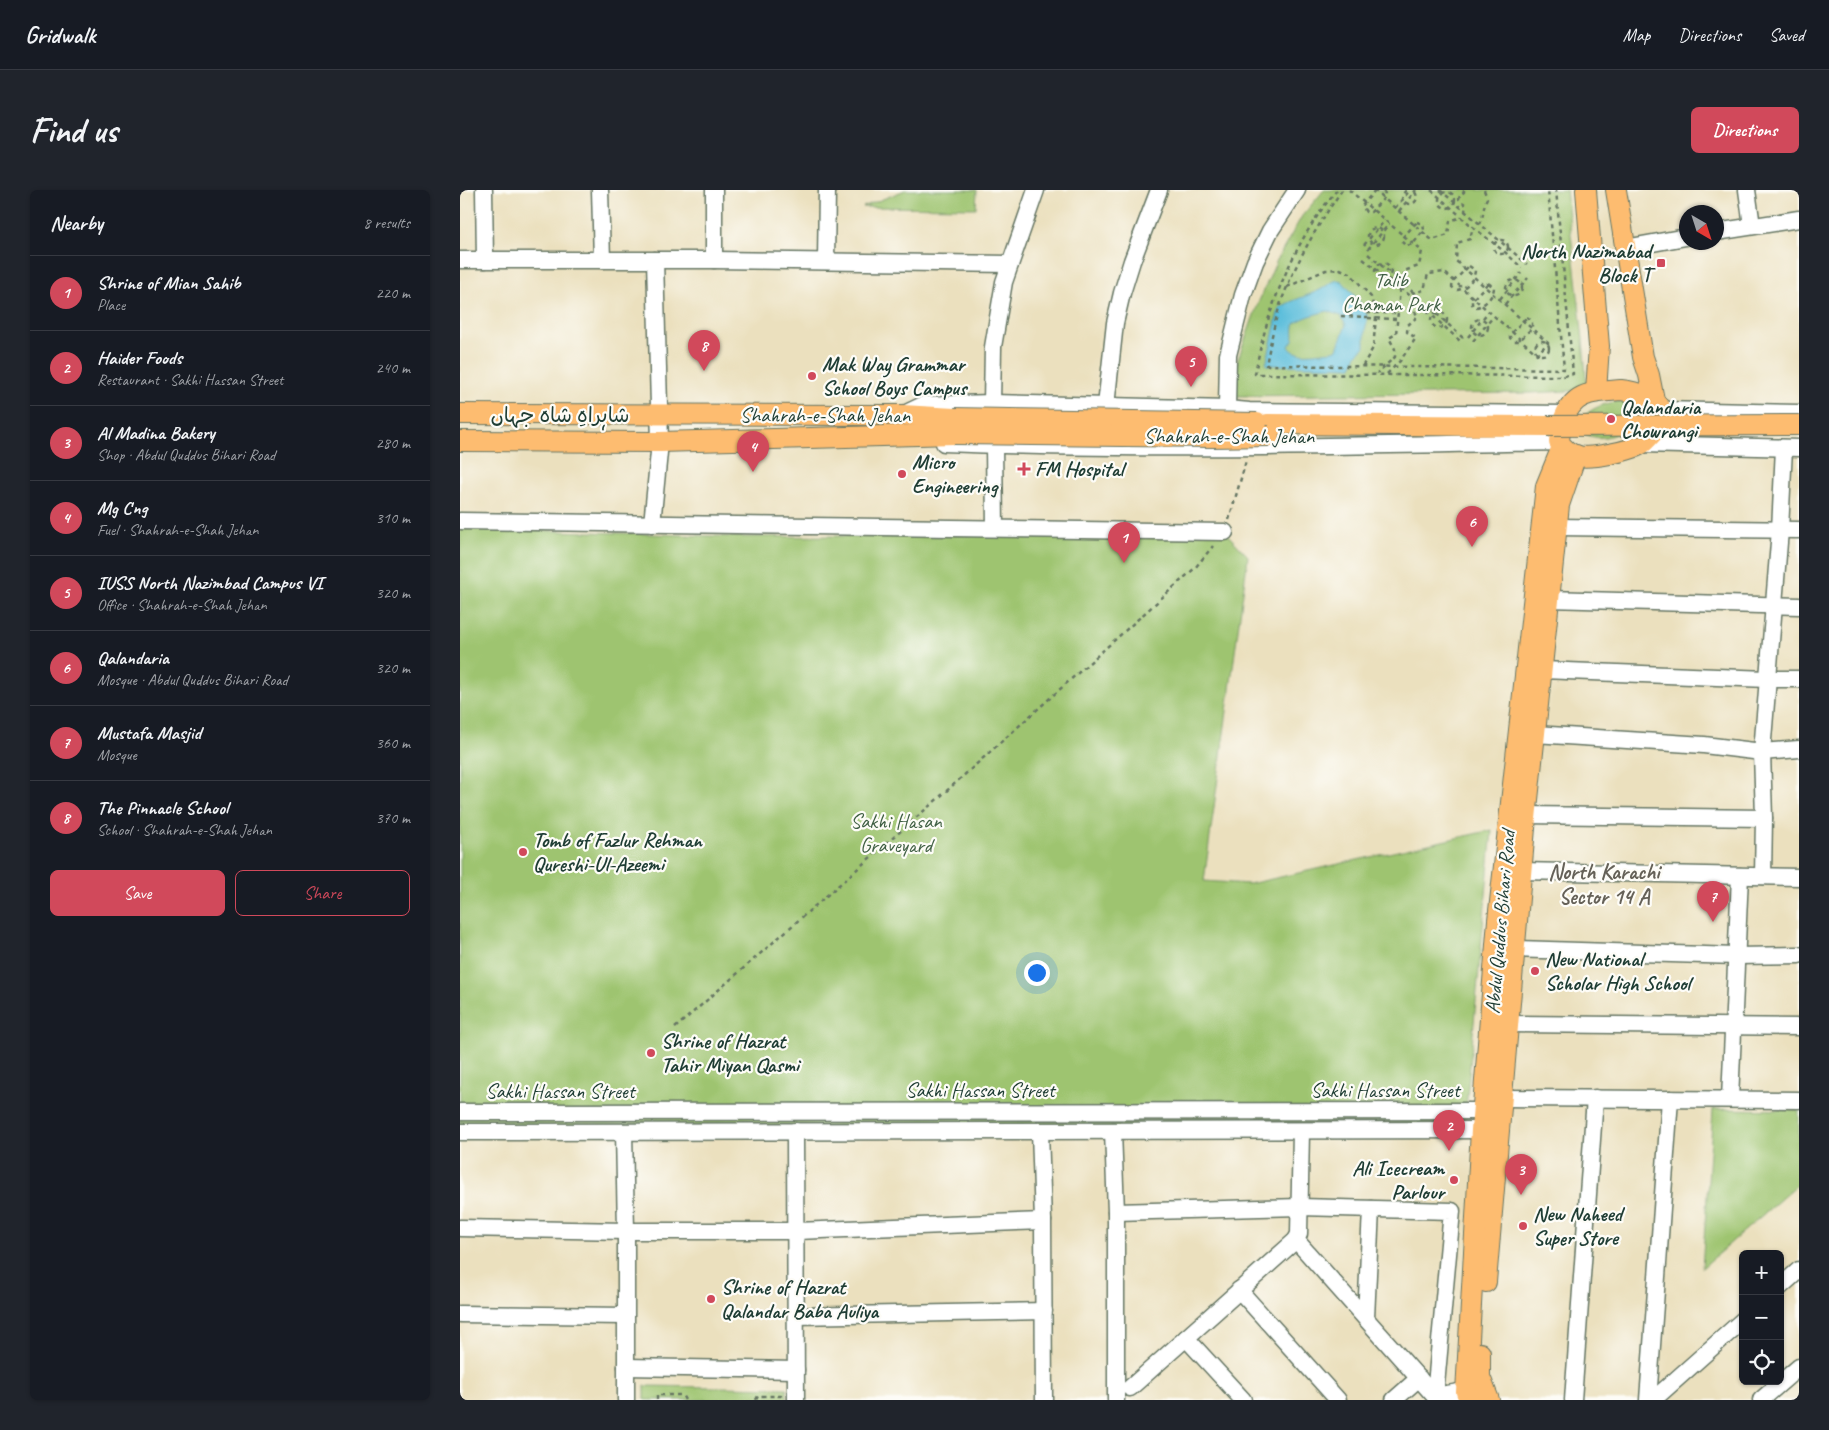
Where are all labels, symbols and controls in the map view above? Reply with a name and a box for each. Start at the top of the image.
text: Gridwalk [25,20,95,50]
text: Map [1623,24,1650,46]
text: Directions [1678,24,1741,46]
text: Saved [1769,24,1804,46]
button: Directions [1691,107,1799,153]
text: Find us [30,108,117,153]
north arrow [1679,205,1724,250]
text: Nearby [50,210,103,236]
text: 8 results [363,213,410,233]
place label: North Nazimabad Block T [1521,238,1656,288]
marker: North Nazimabad Block T [1655,257,1667,269]
park label: Talib Chaman Park [1342,267,1441,317]
text: Shrine of Mian Sahib [97,271,240,295]
text: 1 [62,283,70,303]
text: 220 m [376,283,410,303]
text: Place [97,295,125,315]
pin: 8 [688,330,720,371]
text: Haider Foods [97,346,182,370]
pin: 5 [1175,346,1207,387]
place label: Mak Way Grammar School Boys Campus [822,351,969,401]
text: 2 [62,358,70,378]
text: 240 m [376,358,410,378]
text: Restaurant · Sakhi Hassan Street [97,370,283,390]
marker: Mak Way Grammar School Boys Campus [806,370,818,382]
place label: Qalandaria Chowrangi [1621,394,1702,444]
street label: شاہراہِ شاہ جہاں [490,402,630,431]
street label: Shahrah-e-Shah Jehan [740,402,911,428]
marker: Qalandaria Chowrangi [1605,413,1617,425]
text: Al Madina Bakery [97,421,215,445]
street label: Shahrah-e-Shah Jehan [1144,423,1315,449]
pin: 4 [737,431,769,472]
text: 3 [62,433,70,453]
text: 280 m [376,433,410,453]
text: Shop · Abdul Quddus Bihari Road [97,445,275,465]
place label: Micro Engineering [912,449,1000,499]
place label: FM Hospital [1035,456,1128,482]
marker: FM Hospital [1017,462,1031,476]
marker: Micro Engineering [896,468,908,480]
text: Mg Cng [97,496,147,520]
pin: 6 [1456,506,1488,547]
text: 4 [62,508,70,528]
text: 310 m [376,508,410,528]
text: Fuel · Shahrah-e-Shah Jehan [97,520,258,540]
pin: 1 [1108,522,1140,563]
text: IUSS North Nazimbad Campus VI [97,571,323,595]
text: 5 [63,583,69,603]
text: 320 m [376,583,410,603]
text: Office · Shahrah-e-Shah Jehan [97,595,267,615]
text: Qalandaria [97,646,169,670]
text: 6 [62,658,70,678]
text: 320 m [376,658,410,678]
text: Mosque · Abdul Quddus Bihari Road [97,670,288,690]
text: Mustafa Masjid [97,721,201,745]
text: 7 [62,733,70,753]
text: 360 m [376,733,410,753]
text: Mosque [97,745,137,765]
text: The Pinnacle School [97,796,228,820]
text: 8 [62,808,70,828]
text: 370 m [376,808,410,828]
park label: Sakhi Hasan Graveyard [850,808,942,858]
text: School · Shahrah-e-Shah Jehan [97,820,272,840]
street label: Abdul Quddus Bihari Road [1479,826,1521,1015]
place label: Tomb of Fazlur Rehman Qureshi-Ul-Azeemi [533,827,703,877]
marker: Tomb of Fazlur Rehman Qureshi-Ul-Azeemi [517,846,529,858]
district label: North Karachi Sector 14 A [1548,858,1662,911]
button: Save [50,870,225,916]
button: Share [235,870,410,916]
pin: 7 [1697,881,1729,922]
place label: New National Scholar High School [1545,946,1695,996]
your location [1024,960,1050,986]
marker: New National Scholar High School [1529,965,1541,977]
place label: Shrine of Hazrat Tahir Miyan Qasmi [661,1028,802,1078]
marker: Shrine of Hazrat Tahir Miyan Qasmi [645,1047,657,1059]
street label: Sakhi Hassan Street [905,1077,1057,1103]
street label: Sakhi Hassan Street [1310,1077,1462,1103]
street label: Sakhi Hassan Street [485,1078,637,1104]
pin: 2 [1433,1110,1465,1151]
pin: 3 [1505,1154,1537,1195]
place label: Ali Icecream Parlour [1352,1155,1446,1205]
marker: Ali Icecream Parlour [1448,1174,1460,1186]
place label: New Naheed Super Store [1533,1201,1626,1251]
marker: New Naheed Super Store [1517,1220,1529,1232]
map controls [1739,1250,1784,1385]
button: + [1739,1250,1784,1295]
place label: Shrine of Hazrat Qalandar Baba Auliya [721,1274,879,1324]
marker: Shrine of Hazrat Qalandar Baba Auliya [705,1293,717,1305]
button: − [1739,1295,1784,1340]
button: locate [1739,1340,1784,1385]

